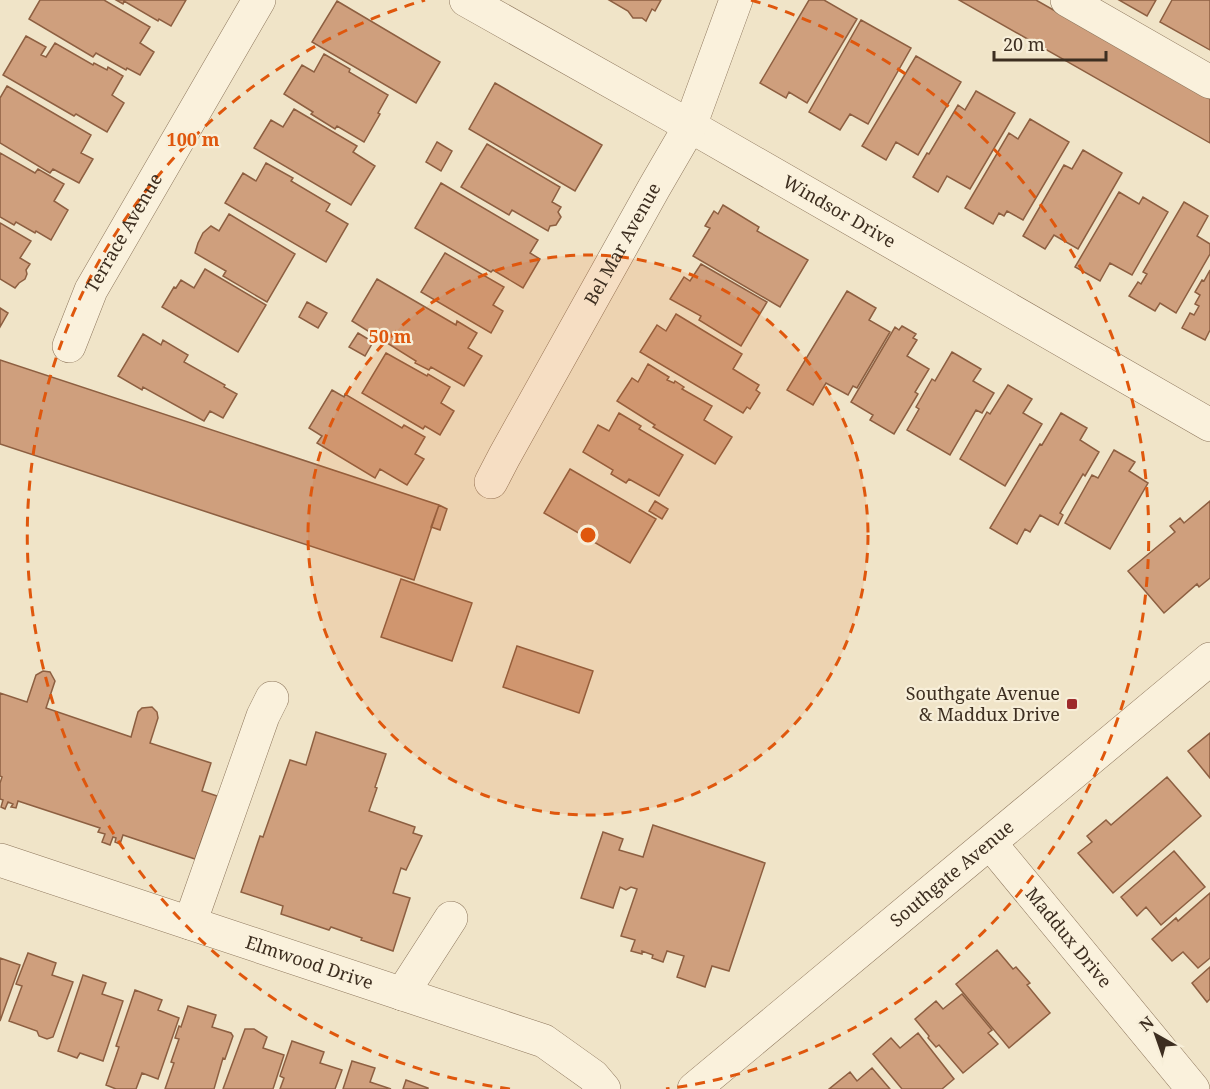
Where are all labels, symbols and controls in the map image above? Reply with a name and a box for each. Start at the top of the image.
scale bar [994,24,1106,62]
text: 20 m [1003,32,1045,56]
text: 100 m [167,127,220,151]
street label: Terrace Avenue [79,168,167,297]
street label: Windsor Drive [779,169,900,253]
street label: Bel Mar Avenue [578,178,666,309]
text: 50 m [369,324,412,348]
centre of rings [578,525,598,545]
place label: Southgate Avenue & Maddux Drive [906,681,1060,726]
marker: Southgate Avenue & Maddux Drive [1065,697,1079,711]
street label: Southgate Avenue [885,815,1018,932]
street label: Maddux Drive [1021,882,1117,992]
street label: Elmwood Drive [243,930,377,994]
north arrow [1126,1005,1186,1065]
text: N [1134,1011,1159,1036]

